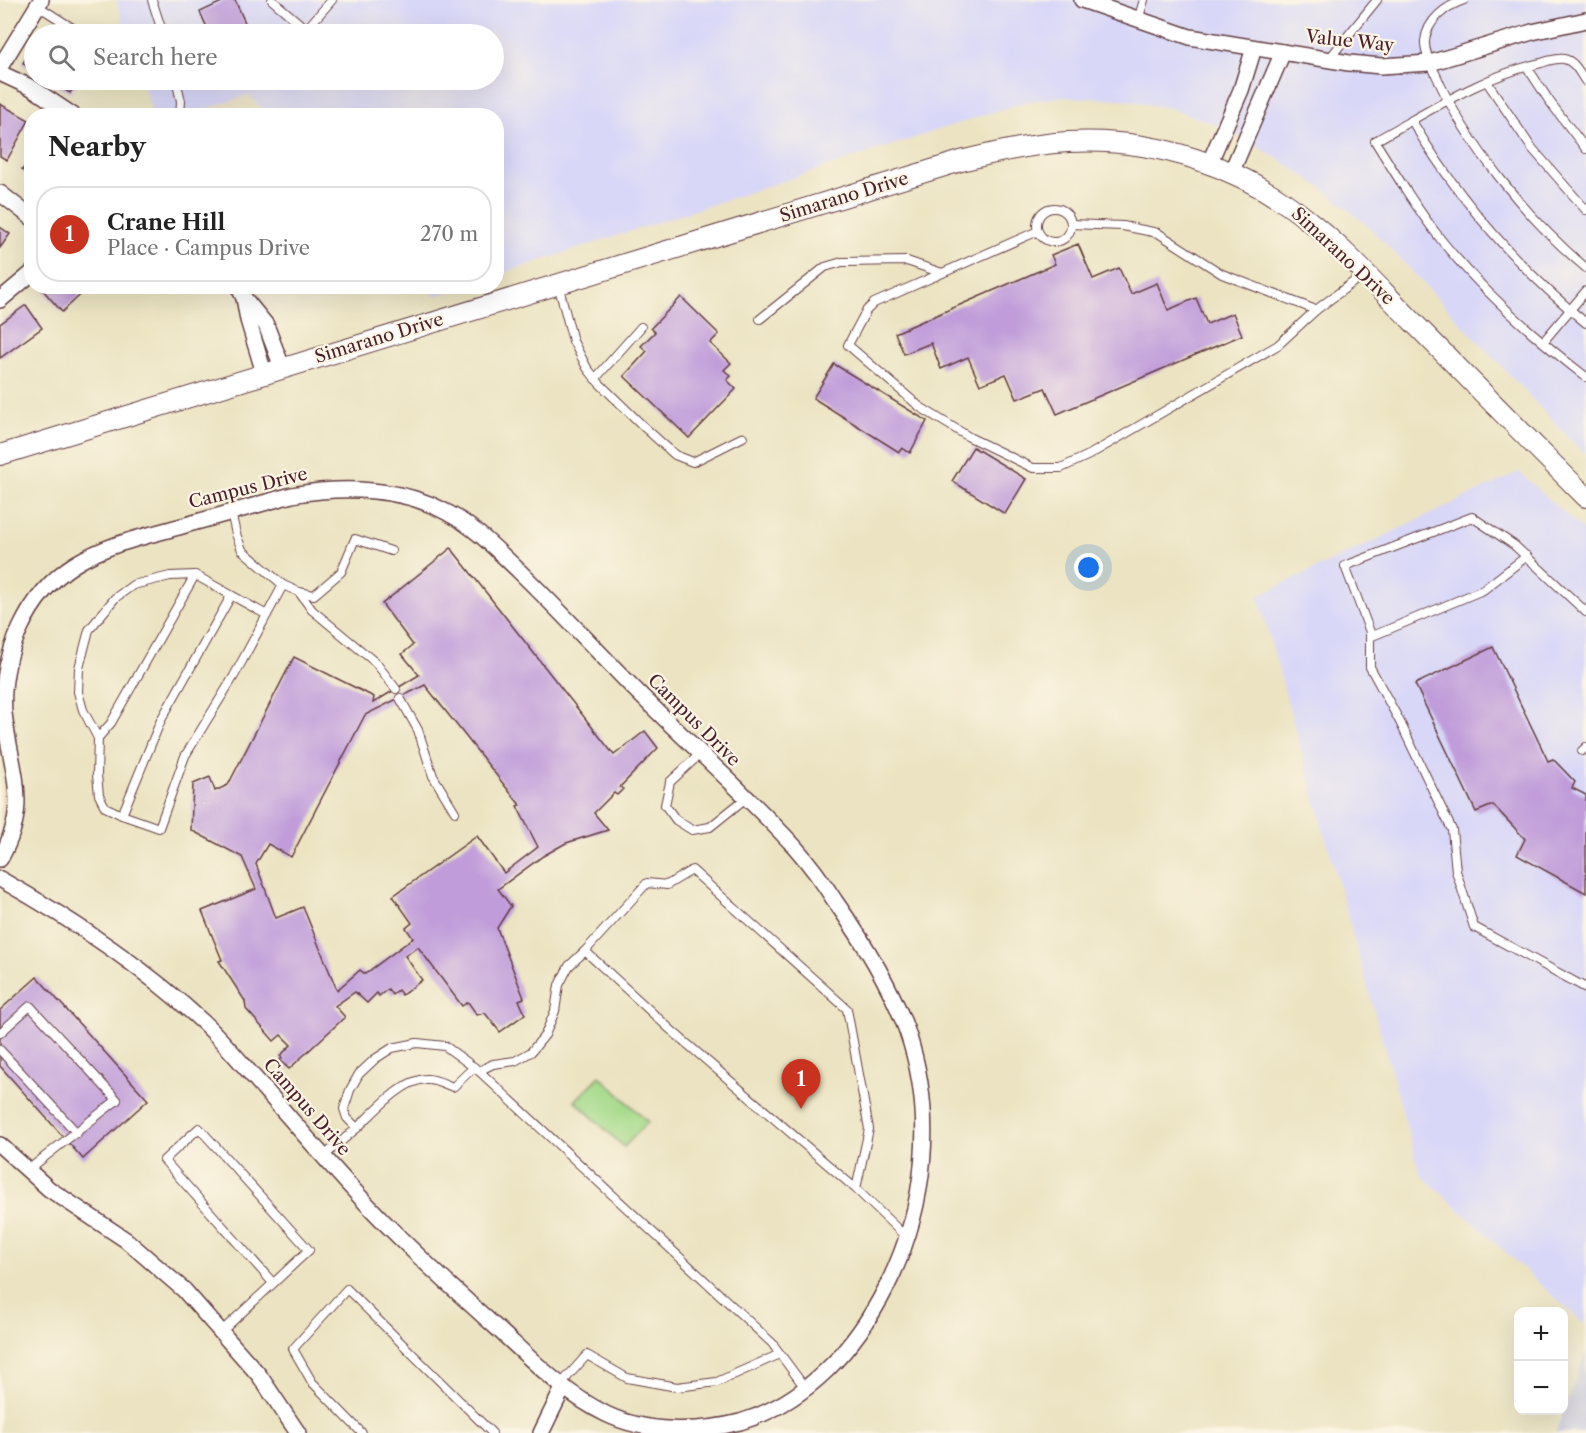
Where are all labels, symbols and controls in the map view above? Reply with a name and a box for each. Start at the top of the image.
search box [24,24,504,90]
street label: Value Way [1304,25,1396,57]
icon: search [45,41,78,74]
text: Search here [93,44,218,71]
text: Nearby [48,131,146,163]
street label: Simarano Drive [777,167,911,227]
street label: Simarano Drive [1287,202,1399,310]
text: Crane Hill [107,209,225,236]
text: 1 [65,222,74,246]
text: 270 m [420,222,478,246]
text: Place · Campus Drive [107,236,310,260]
street label: Simarano Drive [312,308,446,368]
street label: Campus Drive [186,463,310,513]
your location [1074,553,1103,582]
street label: Campus Drive [643,669,745,771]
street label: Campus Drive [259,1054,355,1160]
pin: 1 [782,1060,820,1109]
map controls [1514,1307,1568,1415]
button: + [1514,1307,1568,1361]
button: − [1514,1361,1568,1415]

